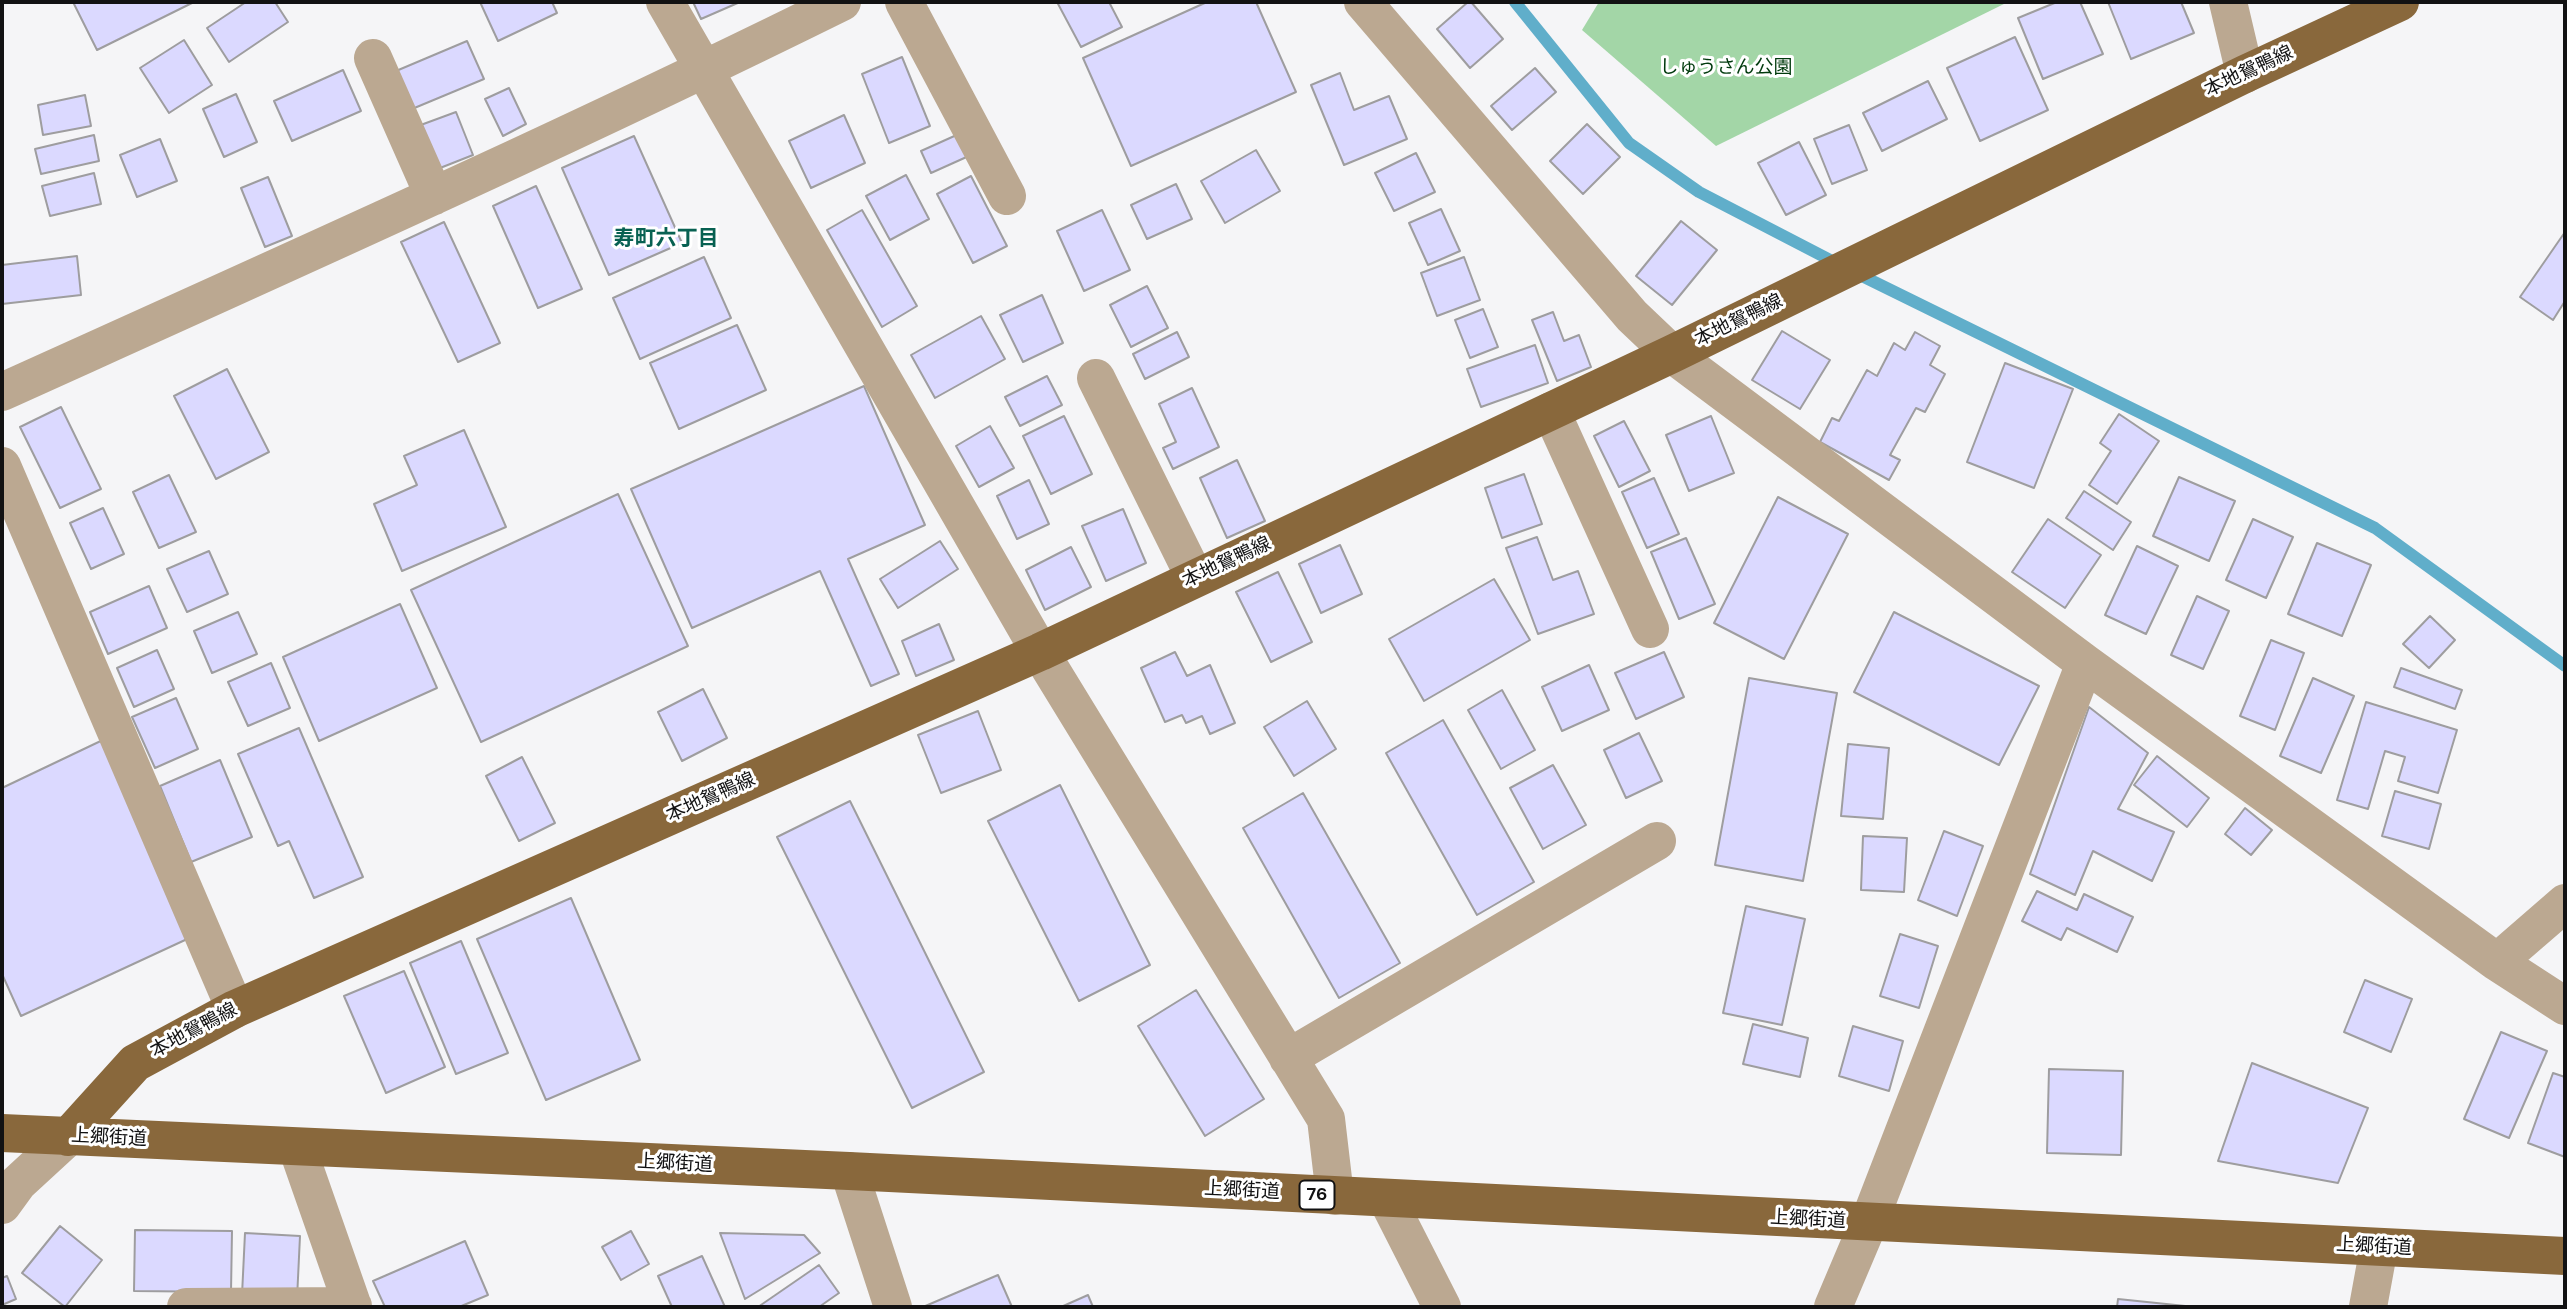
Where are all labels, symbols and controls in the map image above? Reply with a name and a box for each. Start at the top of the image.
street label: 本地鴛鴨線 [2201,42,2297,102]
park label: しゅうさん公園 [1660,57,1792,79]
district label: 寿町六丁目 [614,226,718,252]
street label: 本地鴛鴨線 [1691,290,1787,352]
street label: 本地鴛鴨線 [1179,533,1275,593]
street label: 本地鴛鴨線 [663,768,759,828]
street label: 本地鴛鴨線 [147,999,241,1063]
street label: 上郷街道 [70,1125,148,1151]
street label: 上郷街道 [636,1151,714,1177]
street label: 上郷街道 [1203,1178,1281,1204]
road number: 76 [1300,1180,1334,1210]
street label: 上郷街道 [1769,1207,1847,1233]
street label: 上郷街道 [2335,1234,2413,1260]

